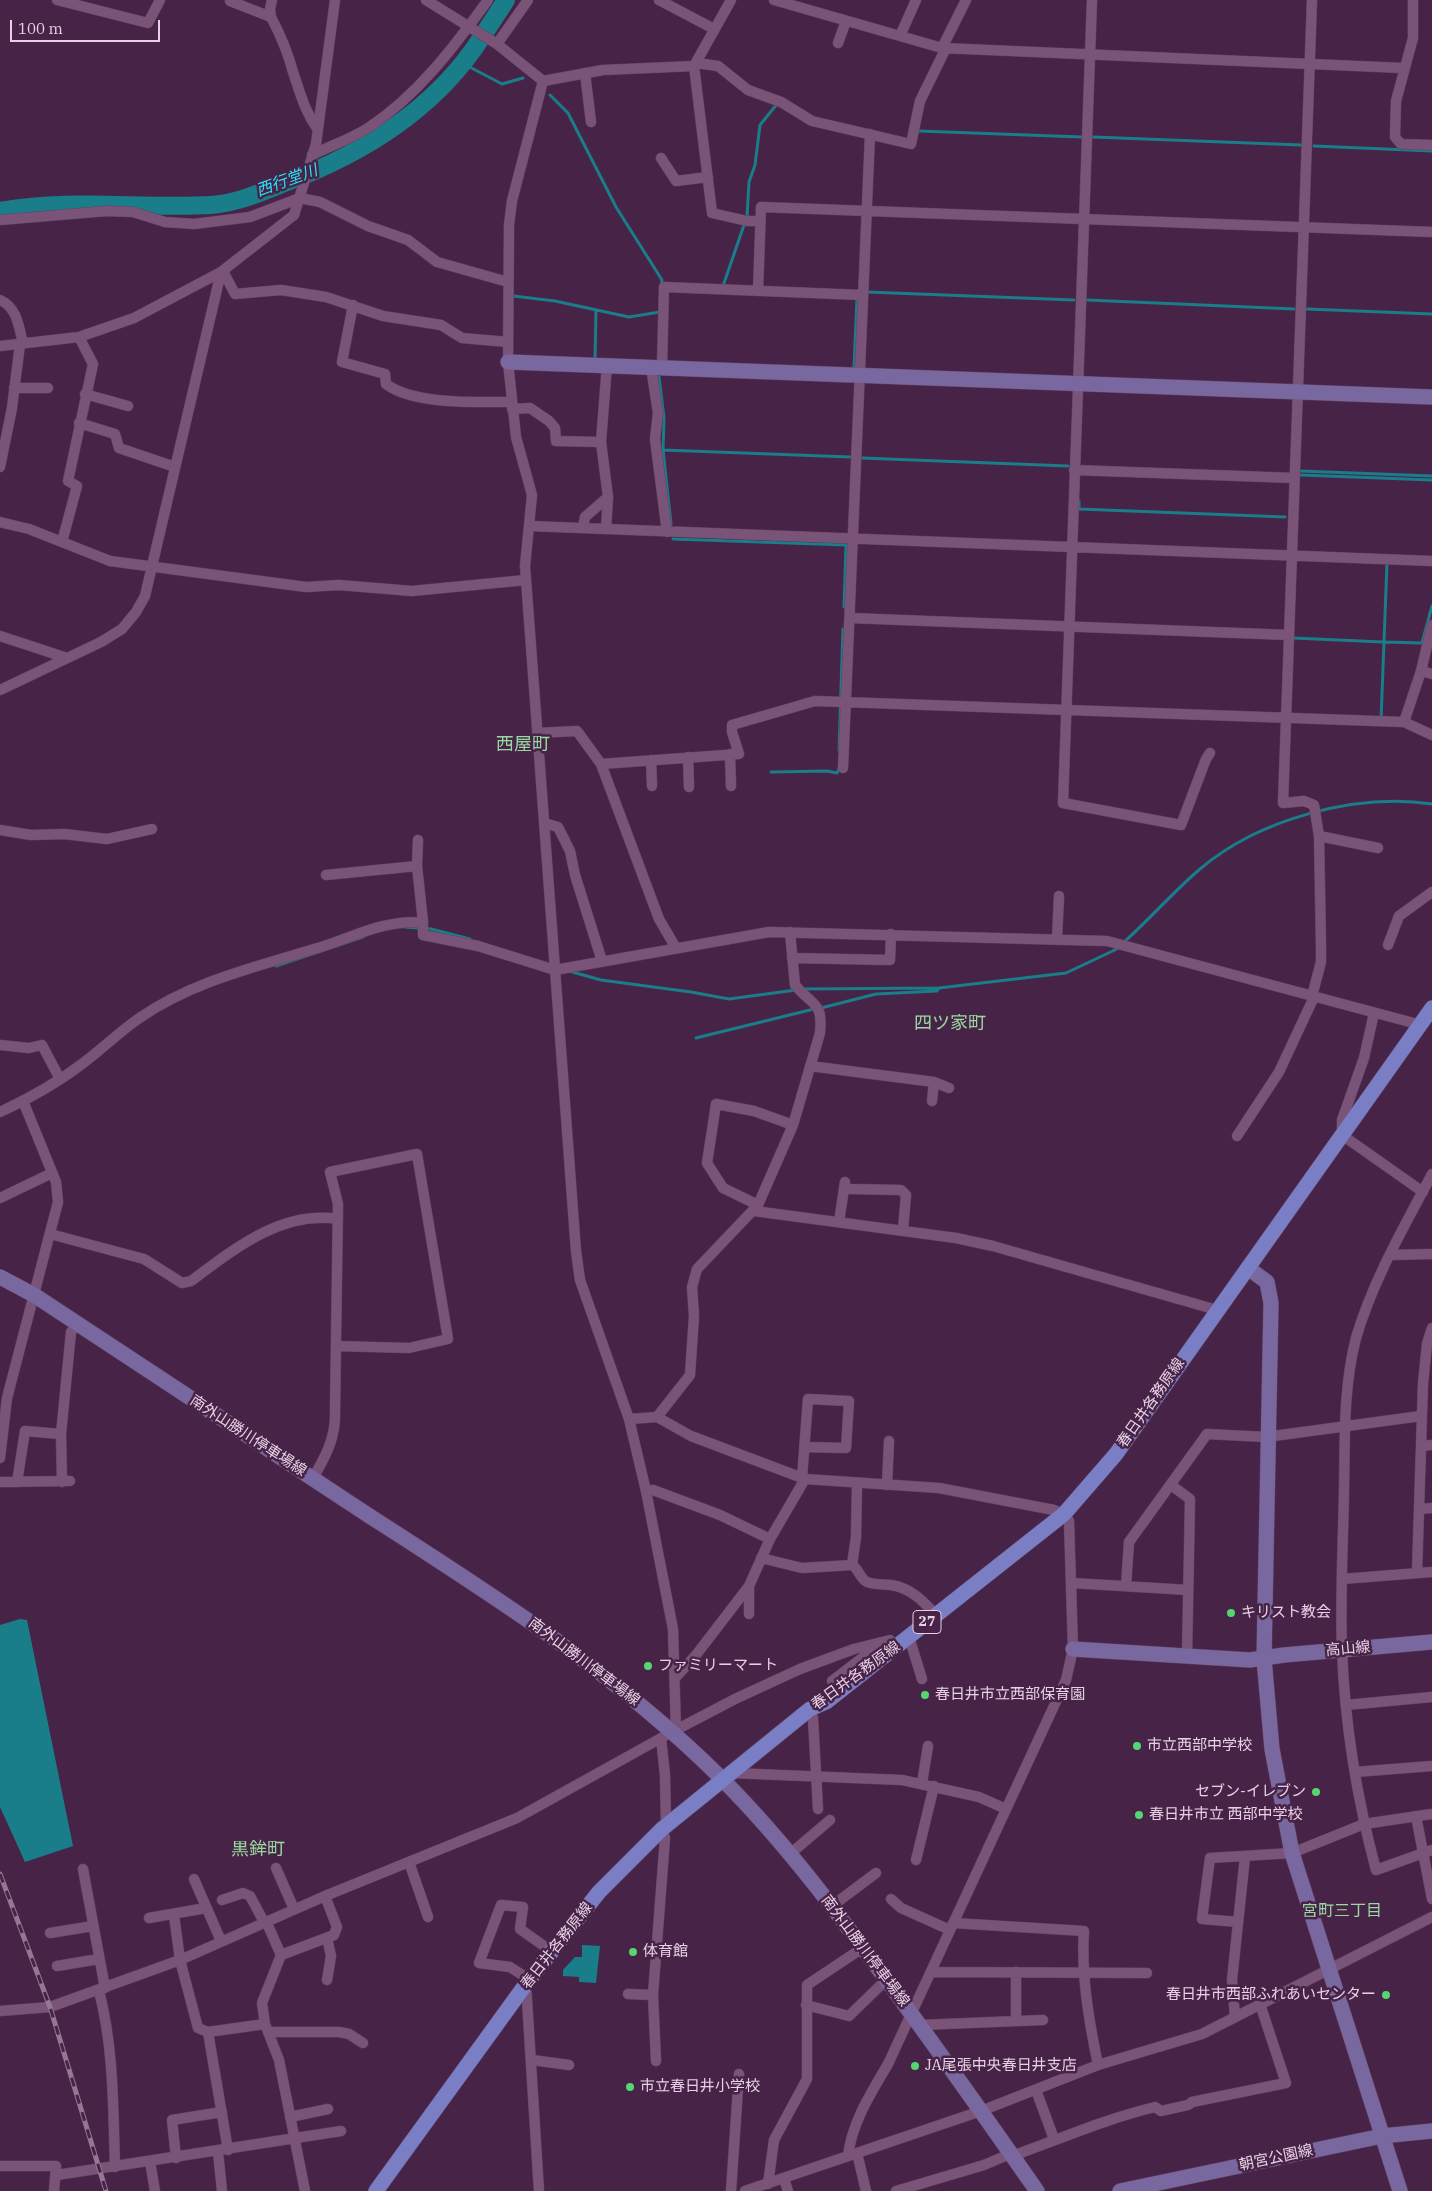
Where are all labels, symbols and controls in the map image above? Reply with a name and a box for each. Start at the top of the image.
scale bar [12,10,162,42]
text: 100 m [18,19,63,38]
water label: 西行堂川 [254,161,320,201]
district label: 西屋町 [496,734,550,756]
district label: 四ツ家町 [914,1013,986,1035]
street label: 春日井各務原線 [1114,1355,1188,1451]
street label: 南外山勝川停車場線 [186,1392,310,1480]
place label: キリスト教会 [1241,1604,1331,1622]
marker: キリスト教会 [1225,1607,1237,1619]
road number: 27 [913,1610,941,1634]
street label: 南外山勝川停車場線 [525,1614,643,1710]
street label: 春日井各務原線 [808,1638,904,1714]
street label: 高山線 [1325,1638,1371,1660]
place label: ファミリーマート [658,1657,778,1675]
marker: ファミリーマート [642,1660,654,1672]
place label: 春日井市立西部保育園 [935,1686,1085,1704]
marker: 春日井市立西部保育園 [919,1689,931,1701]
place label: 市立西部中学校 [1147,1737,1252,1755]
marker: 市立西部中学校 [1131,1740,1143,1752]
place label: セブン-イレブン [1195,1783,1306,1801]
marker: セブン-イレブン [1310,1786,1322,1798]
place label: 春日井市立 西部中学校 [1149,1806,1302,1824]
marker: 春日井市立 西部中学校 [1133,1809,1145,1821]
district label: 黒鉾町 [231,1839,285,1861]
street label: 南外山勝川停車場線 [817,1892,913,2010]
street label: 春日井各務原線 [518,1899,596,1993]
district label: 宮町三丁目 [1302,1901,1382,1921]
place label: 体育館 [643,1943,688,1961]
marker: 体育館 [627,1946,639,1958]
place label: 春日井市西部ふれあいセンター [1166,1986,1376,2004]
marker: 春日井市西部ふれあいセンター [1380,1989,1392,2001]
place label: JA尾張中央春日井支店 [925,2057,1077,2075]
marker: JA尾張中央春日井支店 [909,2060,921,2072]
place label: 市立春日井小学校 [640,2078,760,2096]
marker: 市立春日井小学校 [624,2081,636,2093]
street label: 朝宮公園線 [1237,2141,1315,2175]

